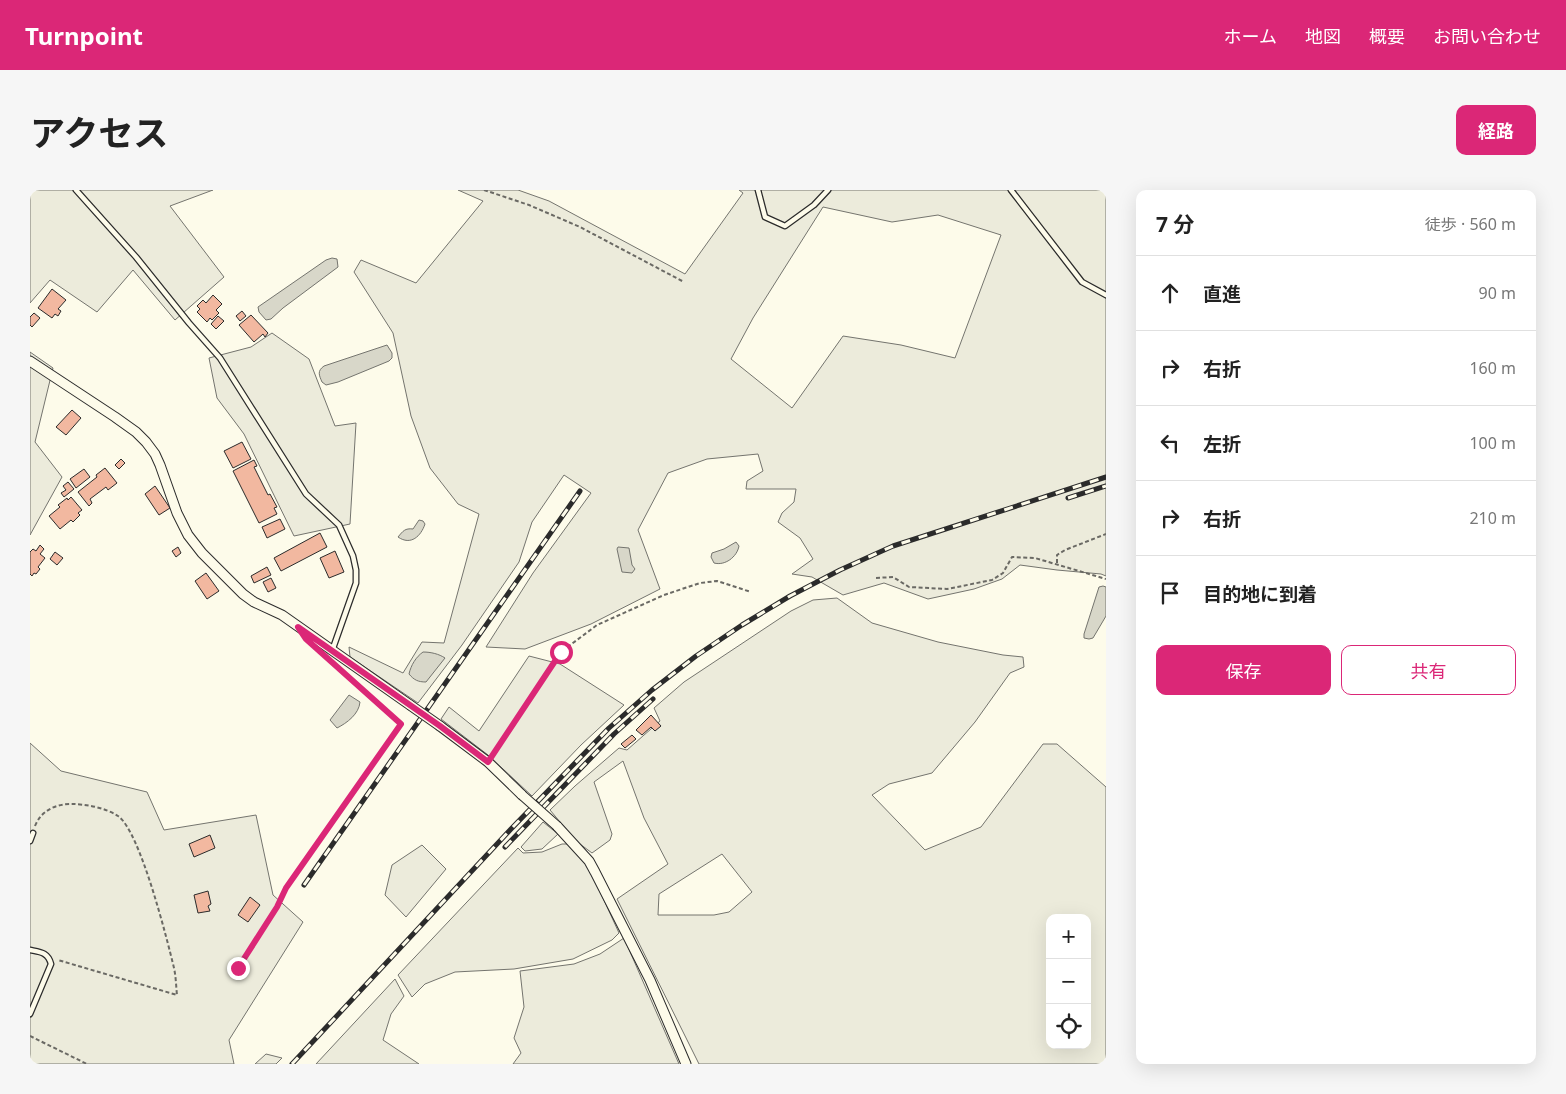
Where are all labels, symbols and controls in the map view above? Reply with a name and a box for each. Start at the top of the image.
text: Turnpoint [25,19,143,52]
text: ホーム [1224,24,1277,48]
text: 地図 [1305,24,1341,48]
text: 概要 [1369,24,1405,48]
text: お問い合わせ [1433,24,1541,48]
button: 経路 [1456,105,1536,155]
text: アクセス [30,109,168,156]
text: 7 分 [1156,210,1194,238]
text: 徒歩 · 560 m [1425,213,1516,235]
icon: ahead [1156,279,1184,307]
text: 直進 [1203,281,1241,307]
text: 90 m [1479,282,1516,304]
icon: right [1156,354,1184,382]
text: 右折 [1203,356,1241,382]
text: 160 m [1469,357,1516,379]
icon: left [1156,429,1184,457]
text: 左折 [1203,431,1241,457]
text: 100 m [1469,432,1516,454]
icon: right [1156,504,1184,532]
text: 右折 [1203,506,1241,532]
text: 210 m [1469,507,1516,529]
icon: arrive [1156,579,1184,607]
text: 目的地に到着 [1203,581,1317,607]
route start [550,641,573,664]
button: 保存 [1156,645,1331,695]
button: 共有 [1341,645,1516,695]
map controls [1046,914,1091,1049]
button: + [1046,914,1091,959]
route end [227,957,250,980]
button: − [1046,959,1091,1004]
button: locate [1046,1004,1091,1049]

